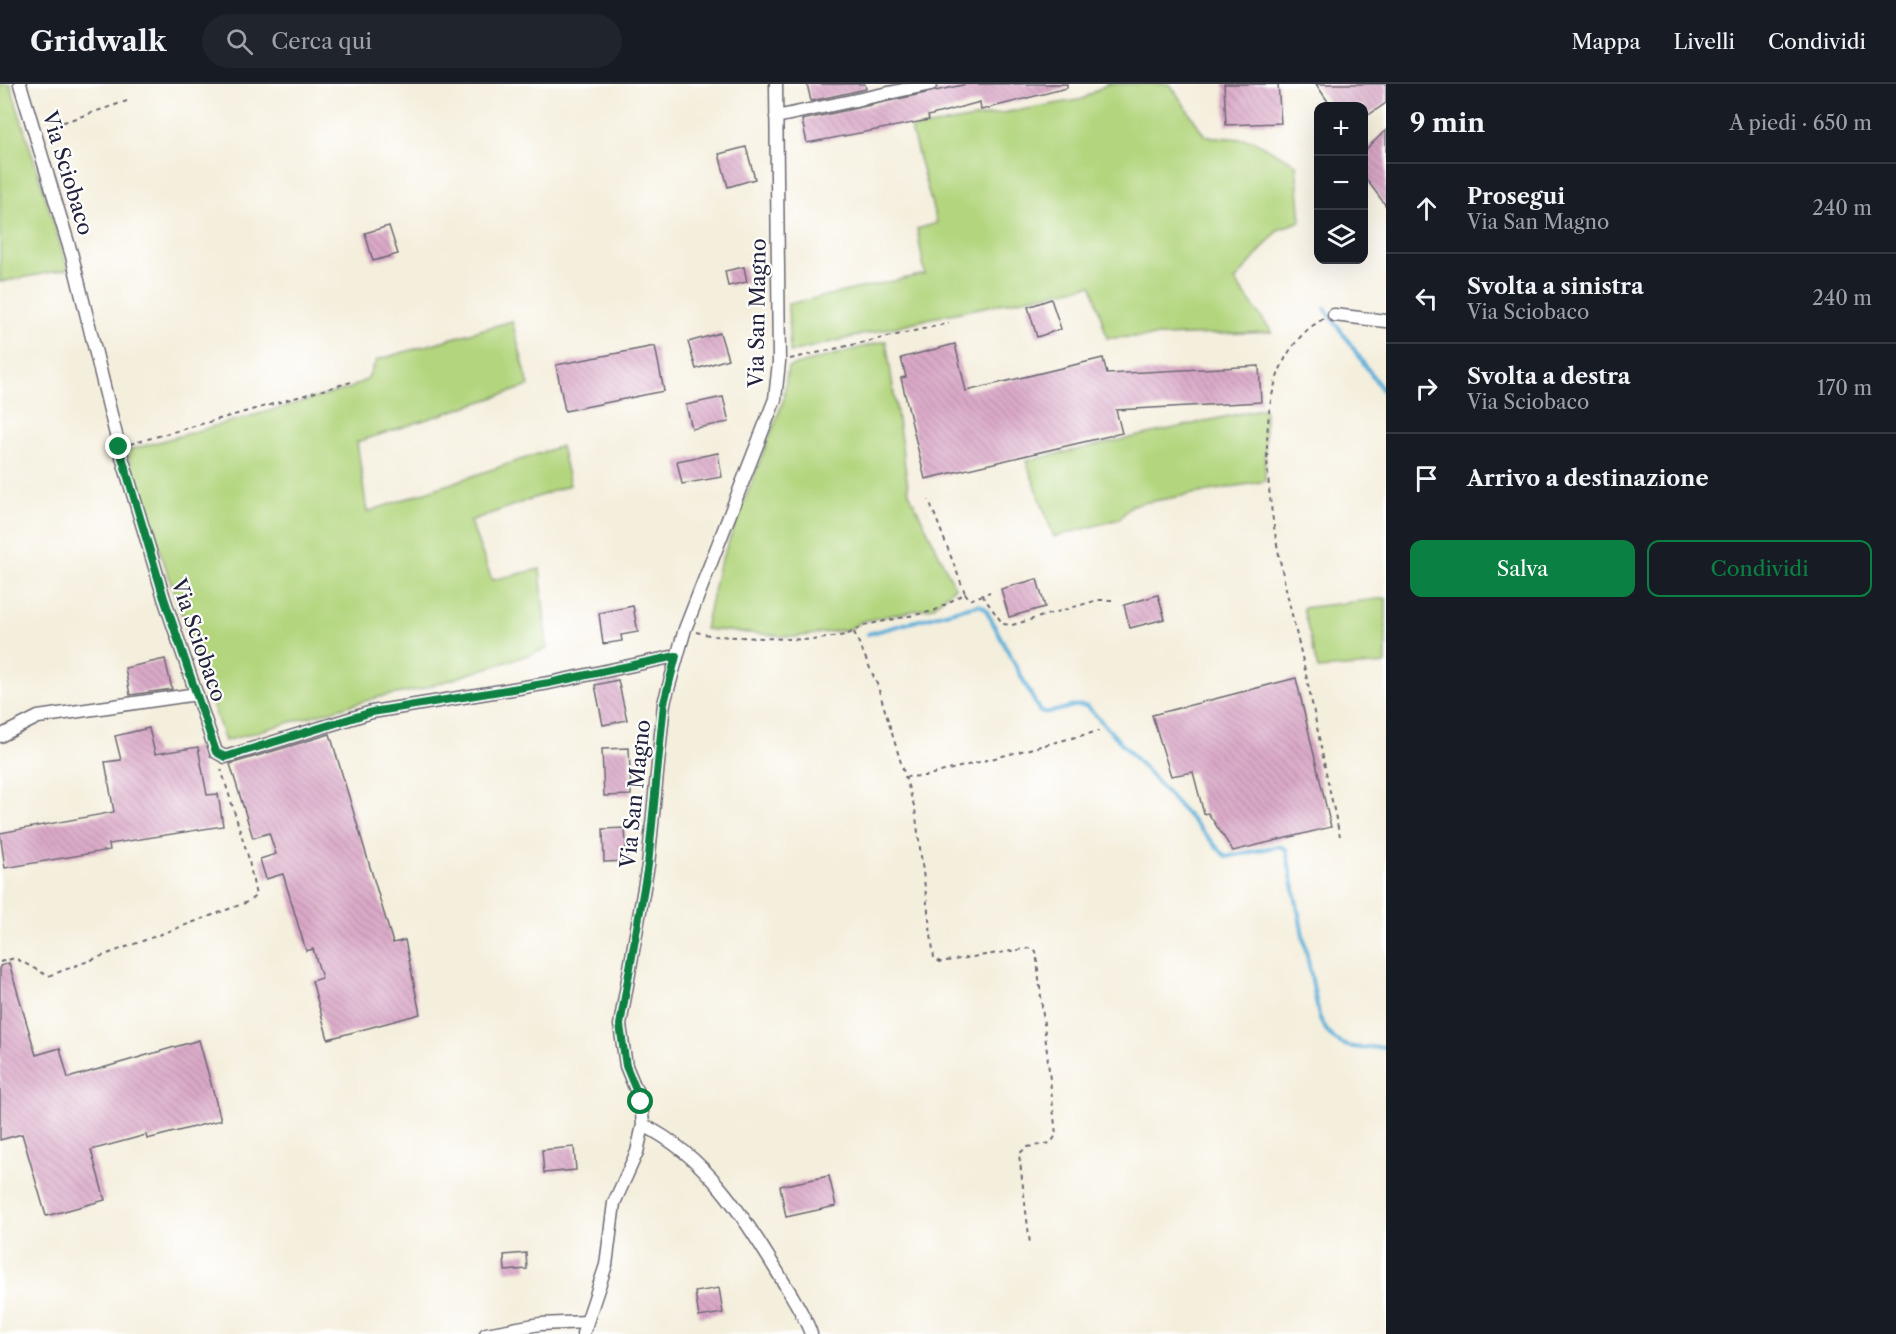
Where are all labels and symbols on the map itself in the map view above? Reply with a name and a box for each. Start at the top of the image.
street label: Via Sciobaco [37,107,99,238]
street label: Via San Magno [743,238,771,389]
route end [105,433,131,459]
street label: Via Sciobaco [166,574,232,705]
street label: Via San Magno [615,718,655,871]
route start [627,1088,653,1114]

